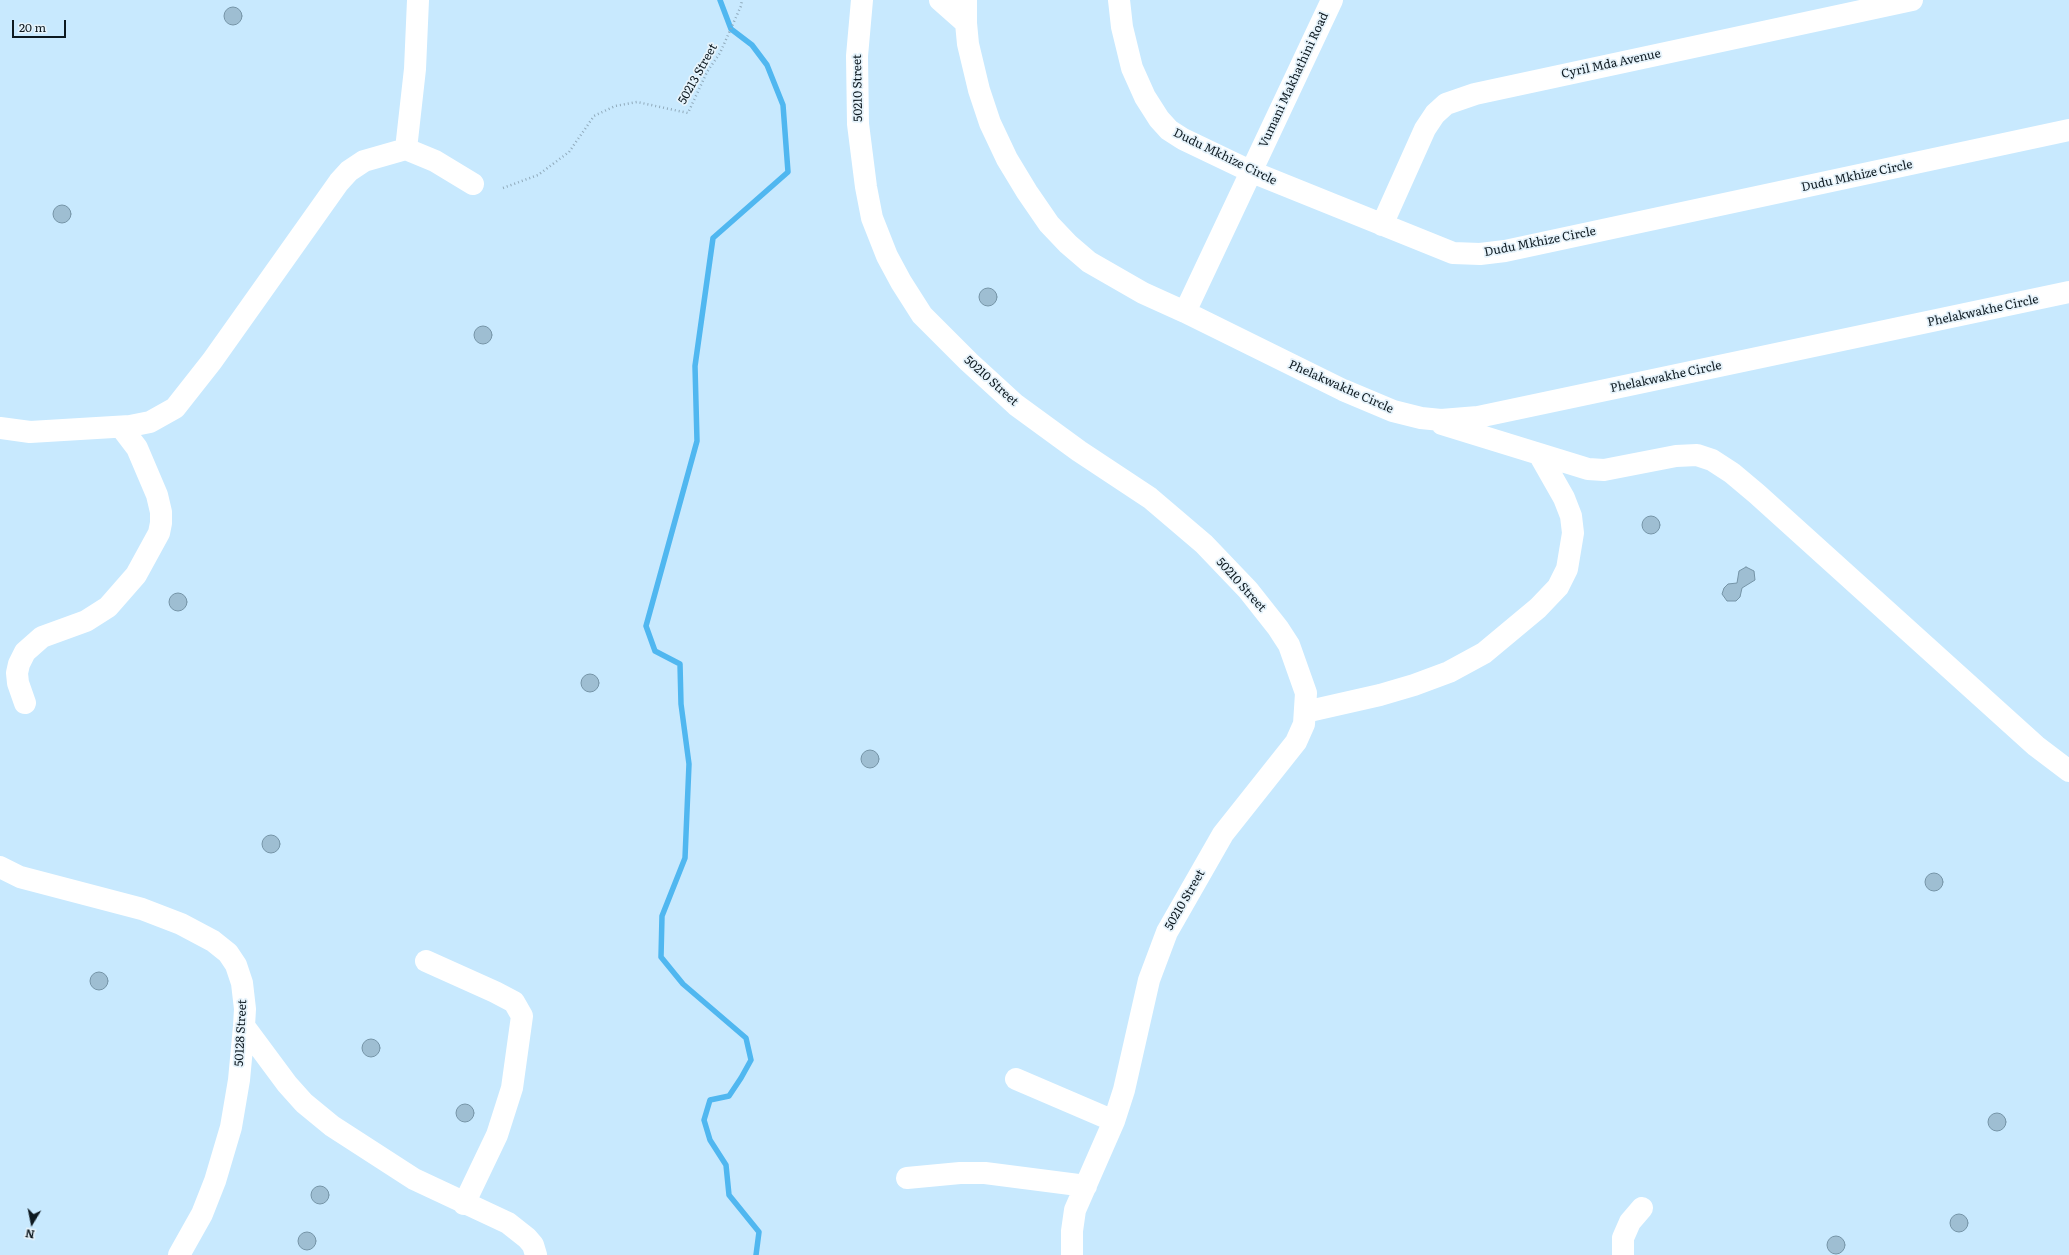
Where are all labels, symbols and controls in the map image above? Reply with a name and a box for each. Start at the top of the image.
street label: Vumani Makhathini Road [1256,10,1332,150]
scale bar [14,12,68,38]
text: 20 m [19,18,46,36]
street label: 50213 Street [675,41,721,107]
street label: Cyril Mda Avenue [1560,46,1662,82]
street label: 50210 Street [850,54,866,122]
street label: Dudu Mkhize Circle [1171,126,1279,188]
street label: Dudu Mkhize Circle [1800,157,1914,195]
street label: Dudu Mkhize Circle [1483,224,1597,260]
street label: Phelakwakhe Circle [1926,292,2040,330]
street label: 50210 Street [961,353,1021,409]
street label: Phelakwakhe Circle [1286,357,1396,417]
street label: Phelakwakhe Circle [1609,358,1723,396]
street label: 50210 Street [1213,555,1269,615]
street label: 50210 Street [1162,867,1208,933]
street label: 50128 Street [232,999,250,1067]
north arrow [12,1203,52,1243]
text: N [24,1226,36,1243]

